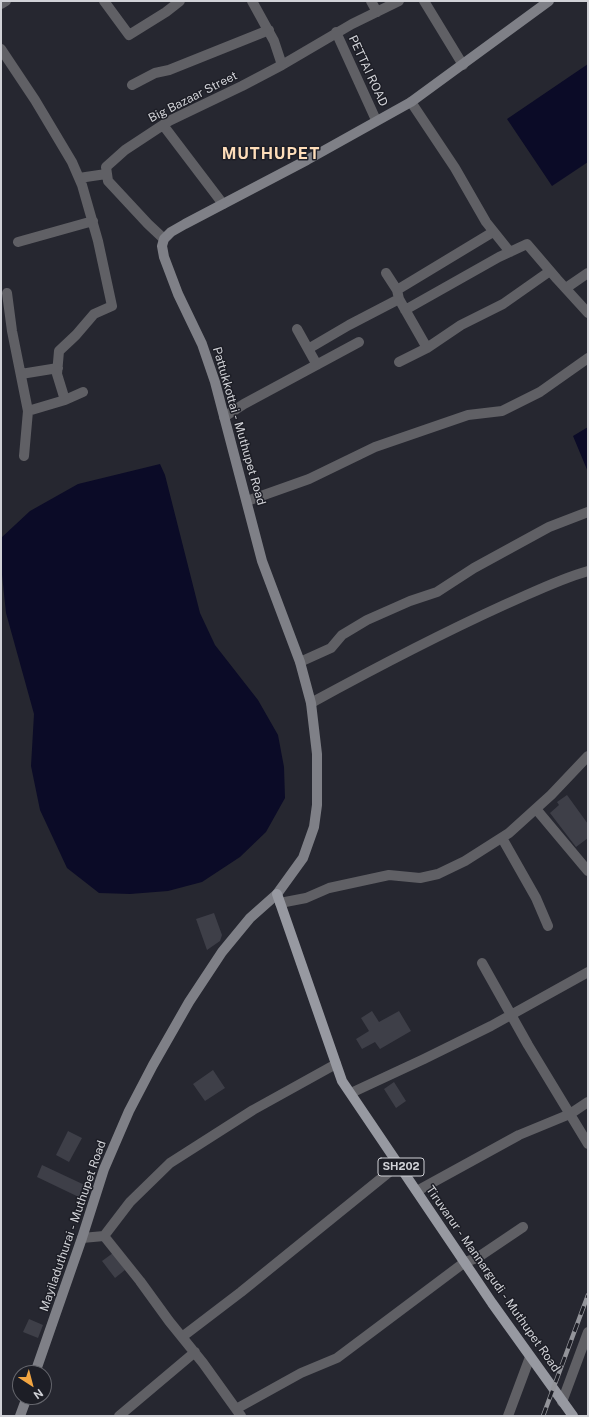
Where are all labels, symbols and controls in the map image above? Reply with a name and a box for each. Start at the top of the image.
street label: PETTAI ROAD [345,33,391,109]
street label: Big Bazaar Street [146,68,240,126]
district label: MUTHUPET [222,144,320,164]
street label: Pattukkottai - Muthupet Road [209,345,269,507]
street label: Mayiladuthurai - Muthupet Road [37,1139,109,1313]
road number: SH202 [378,1158,424,1176]
street label: Tiruvarur - Mannargudi - Muthupet Road [423,1183,563,1375]
north arrow [12,1365,52,1405]
text: N [31,1387,45,1401]

